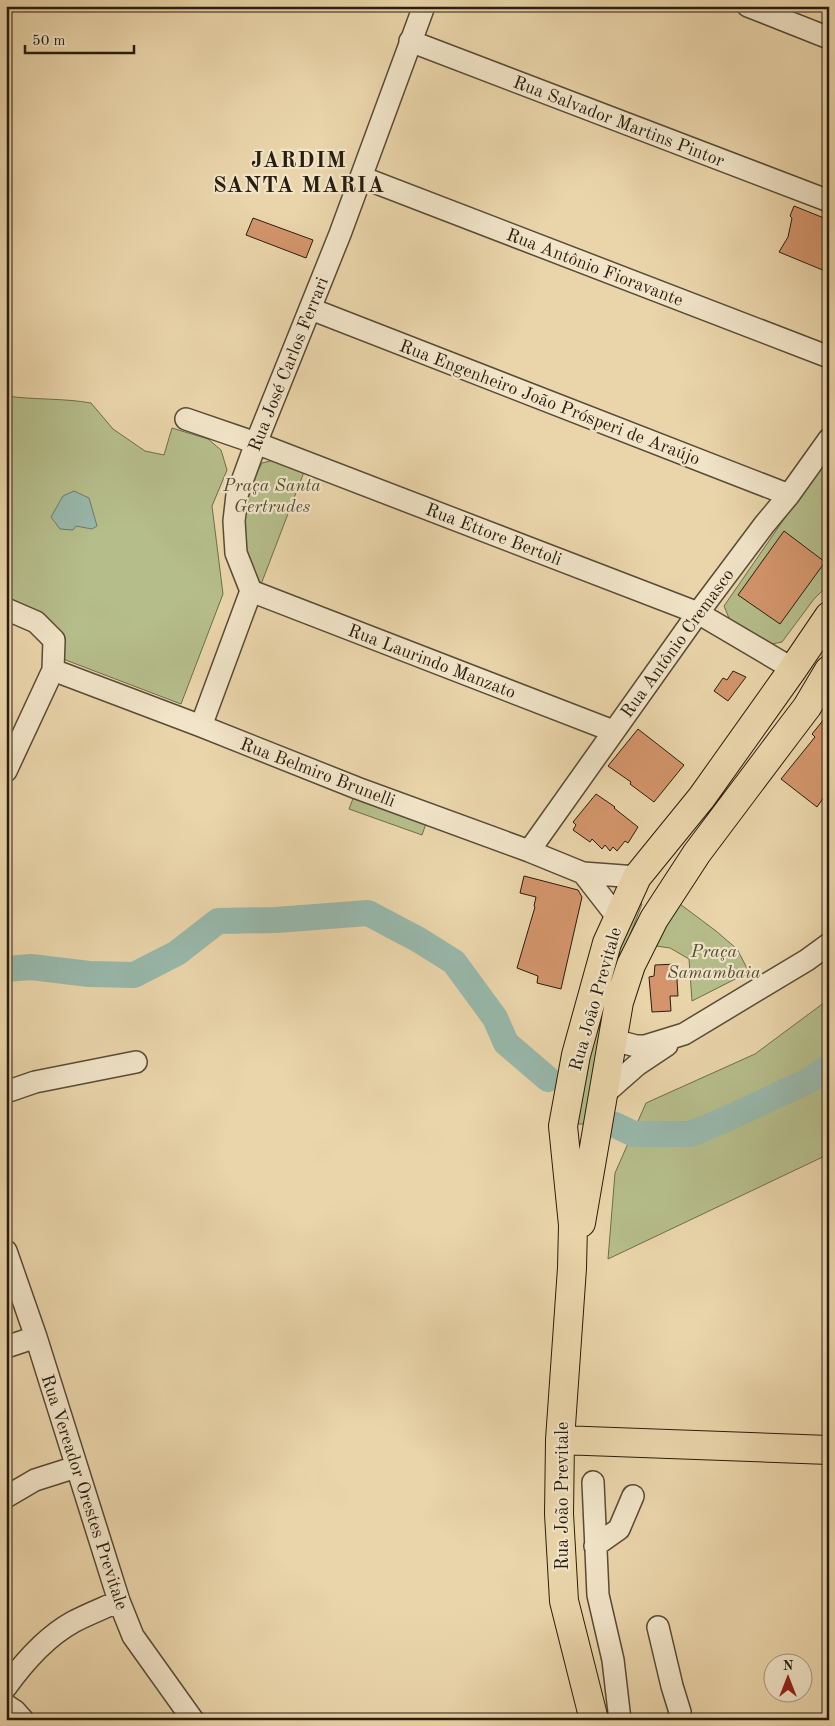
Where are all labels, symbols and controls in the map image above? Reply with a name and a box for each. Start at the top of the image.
scale bar [25,22,134,54]
text: 50 m [32,34,66,49]
street label: Rua Salvador Martins Pintor [511,73,727,171]
district label: JARDIM SANTA MARIA [213,150,385,197]
street label: Rua Antônio Fioravante [504,226,685,310]
street label: Rua José Carlos Ferrari [246,275,332,454]
street label: Rua Engenheiro João Prósperi de Araújo [397,337,702,469]
park label: Praça Santa Gertrudes [222,477,321,516]
street label: Rua Ettore Bertoli [423,501,564,569]
street label: Rua Antônio Cremasco [618,566,738,721]
street label: Rua Laurindo Manzato [345,622,518,702]
street label: Rua Belmiro Brunelli [238,735,398,811]
street label: Rua João Previtale [567,925,625,1073]
park label: Praça Samambaia [667,943,761,982]
street label: Rua Vereador Orestes Previtale [37,1372,131,1612]
street label: Rua João Previtale [554,1422,572,1570]
north arrow [762,1654,812,1704]
text: N [783,1659,794,1673]

